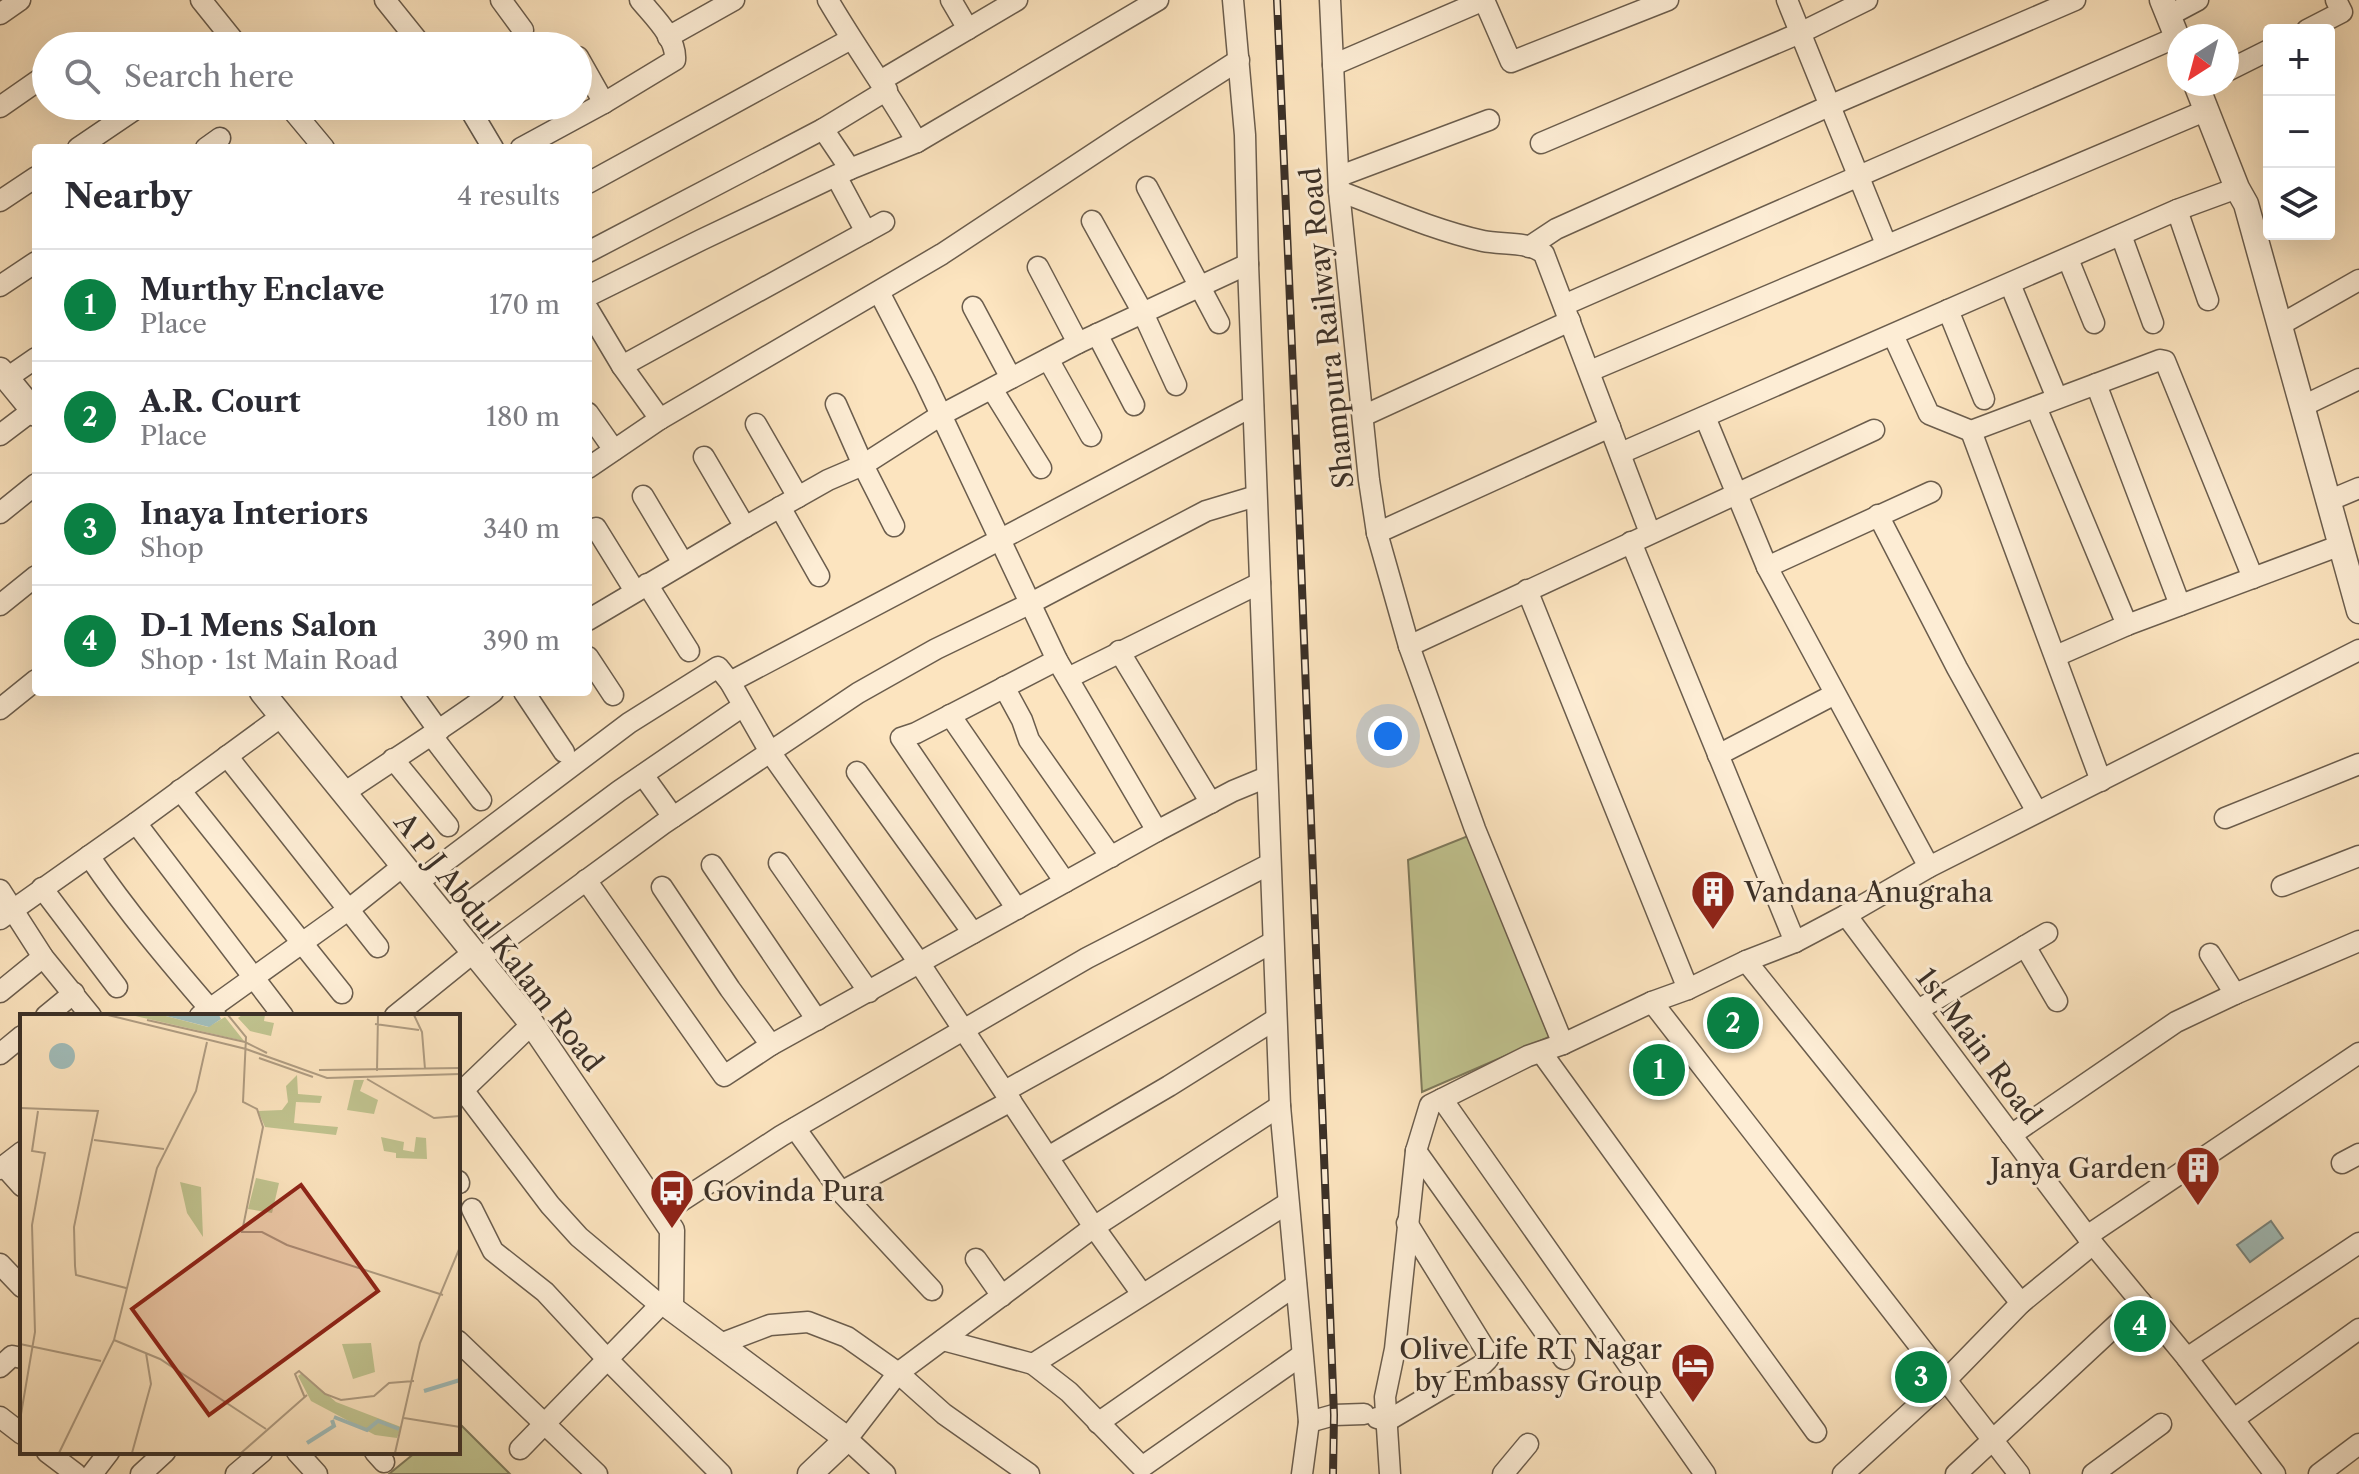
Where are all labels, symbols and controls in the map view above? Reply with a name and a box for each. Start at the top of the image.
north arrow [2167,24,2239,96]
map controls [2263,24,2335,240]
button: + [2263,24,2335,96]
search box [32,32,592,120]
icon: search [60,54,104,98]
text: Search here [124,58,294,95]
button: − [2263,96,2335,168]
street label: Shampura Railway Road [1293,166,1361,490]
button: layers [2263,168,2335,240]
text: Nearby [64,175,192,217]
text: 4 results [457,180,560,212]
text: Murthy Enclave [140,271,384,308]
text: 1 [84,289,96,321]
text: 170 m [489,289,560,321]
text: Place [140,308,207,340]
text: A.R. Court [140,383,301,420]
text: 2 [82,401,98,433]
text: 180 m [486,401,560,433]
text: Place [140,420,207,452]
text: Inaya Interiors [140,495,368,532]
text: 3 [83,513,97,545]
text: 340 m [483,513,560,545]
text: Shop [140,532,204,564]
text: D-1 Mens Salon [140,607,378,644]
text: 4 [82,625,98,657]
text: 390 m [483,625,560,657]
text: Shop · 1st Main Road [140,644,398,676]
your location [1368,716,1408,756]
street label: A P J Abdul Kalam Road [387,805,611,1078]
building icon: Vandana Anugraha [1689,868,1737,931]
place label: Vandana Anugraha [1743,875,1993,909]
street label: 1st Main Road [1909,961,2049,1131]
pin: 2 [1707,993,1759,1053]
inset map [20,1014,460,1454]
pin: 1 [1633,1040,1685,1100]
building icon: Janya Garden [2174,1144,2222,1207]
place label: Janya Garden [1986,1151,2167,1185]
bus stop icon: Govinda Pura [648,1167,696,1230]
place label: Govinda Pura [703,1174,884,1208]
pin: 4 [2114,1296,2166,1356]
place label: Olive Life RT Nagar by Embassy Group [1399,1332,1662,1398]
hotel icon: Olive Life RT Nagar by Embassy Group [1669,1341,1717,1404]
pin: 3 [1895,1347,1947,1407]

